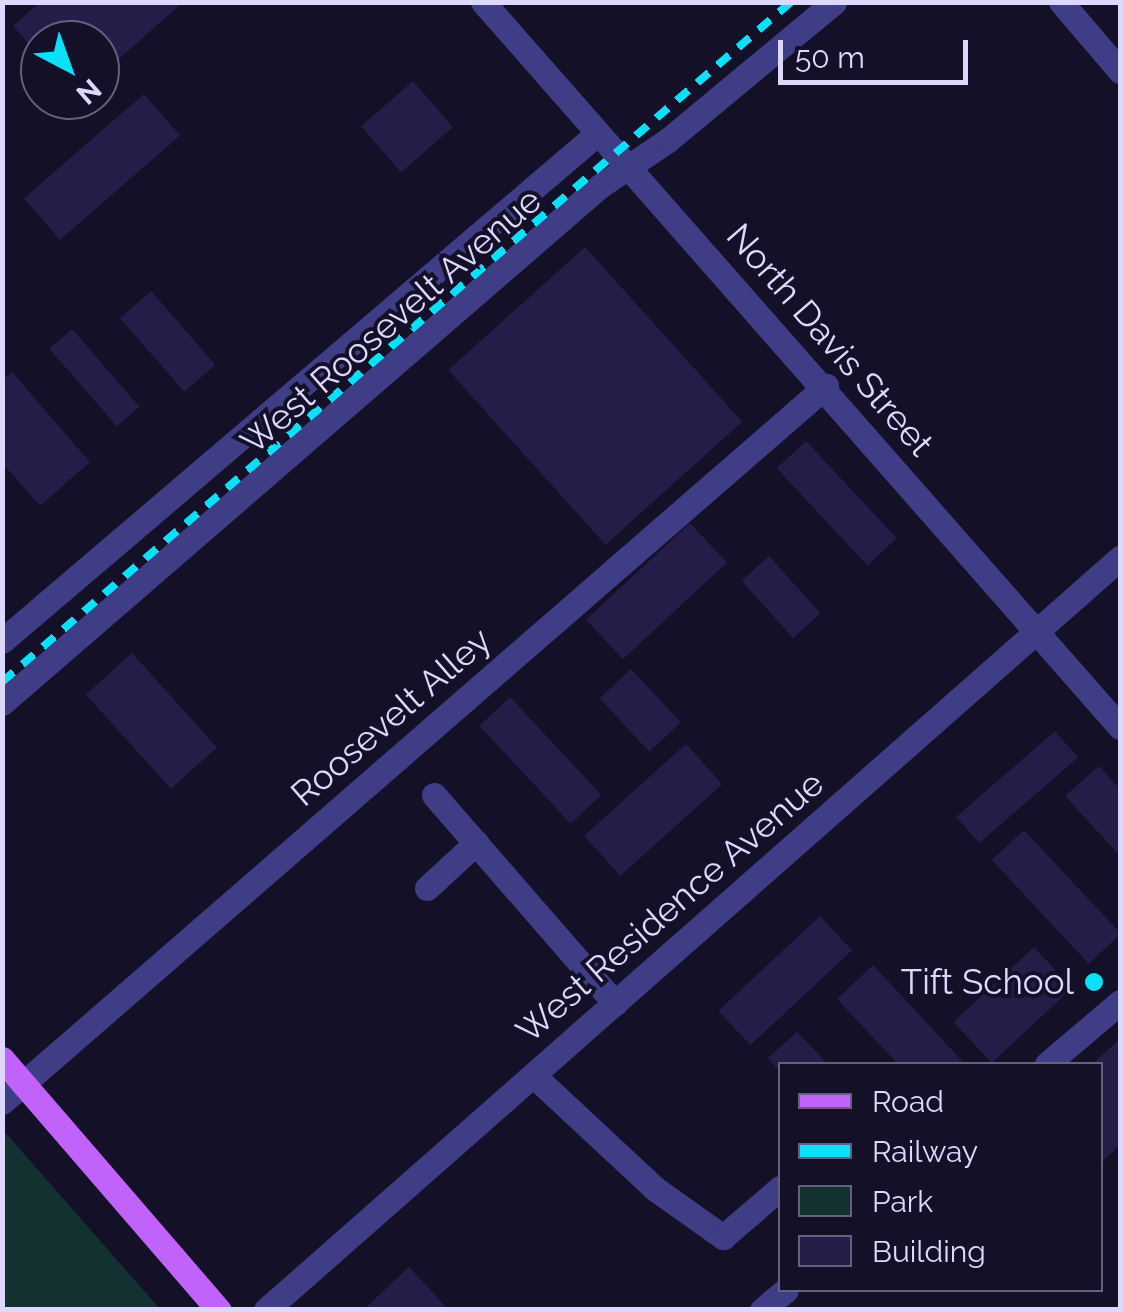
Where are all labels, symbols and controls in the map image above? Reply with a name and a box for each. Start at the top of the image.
north arrow [20,20,120,120]
scale bar [783,20,973,82]
text: 50 m [795,40,865,75]
text: N [70,72,108,111]
street label: West Roosevelt Avenue [232,179,550,463]
street label: North Davis Street [718,215,942,465]
street label: Roosevelt Alley [282,619,500,815]
street label: West Residence Avenue [508,762,832,1052]
place label: Tift School [901,961,1074,1003]
marker: Tift School [1083,971,1105,993]
legend [778,1062,1103,1292]
text: Road [872,1084,944,1119]
text: Railway [872,1134,978,1169]
text: Park [872,1184,933,1219]
text: Building [872,1234,986,1269]

